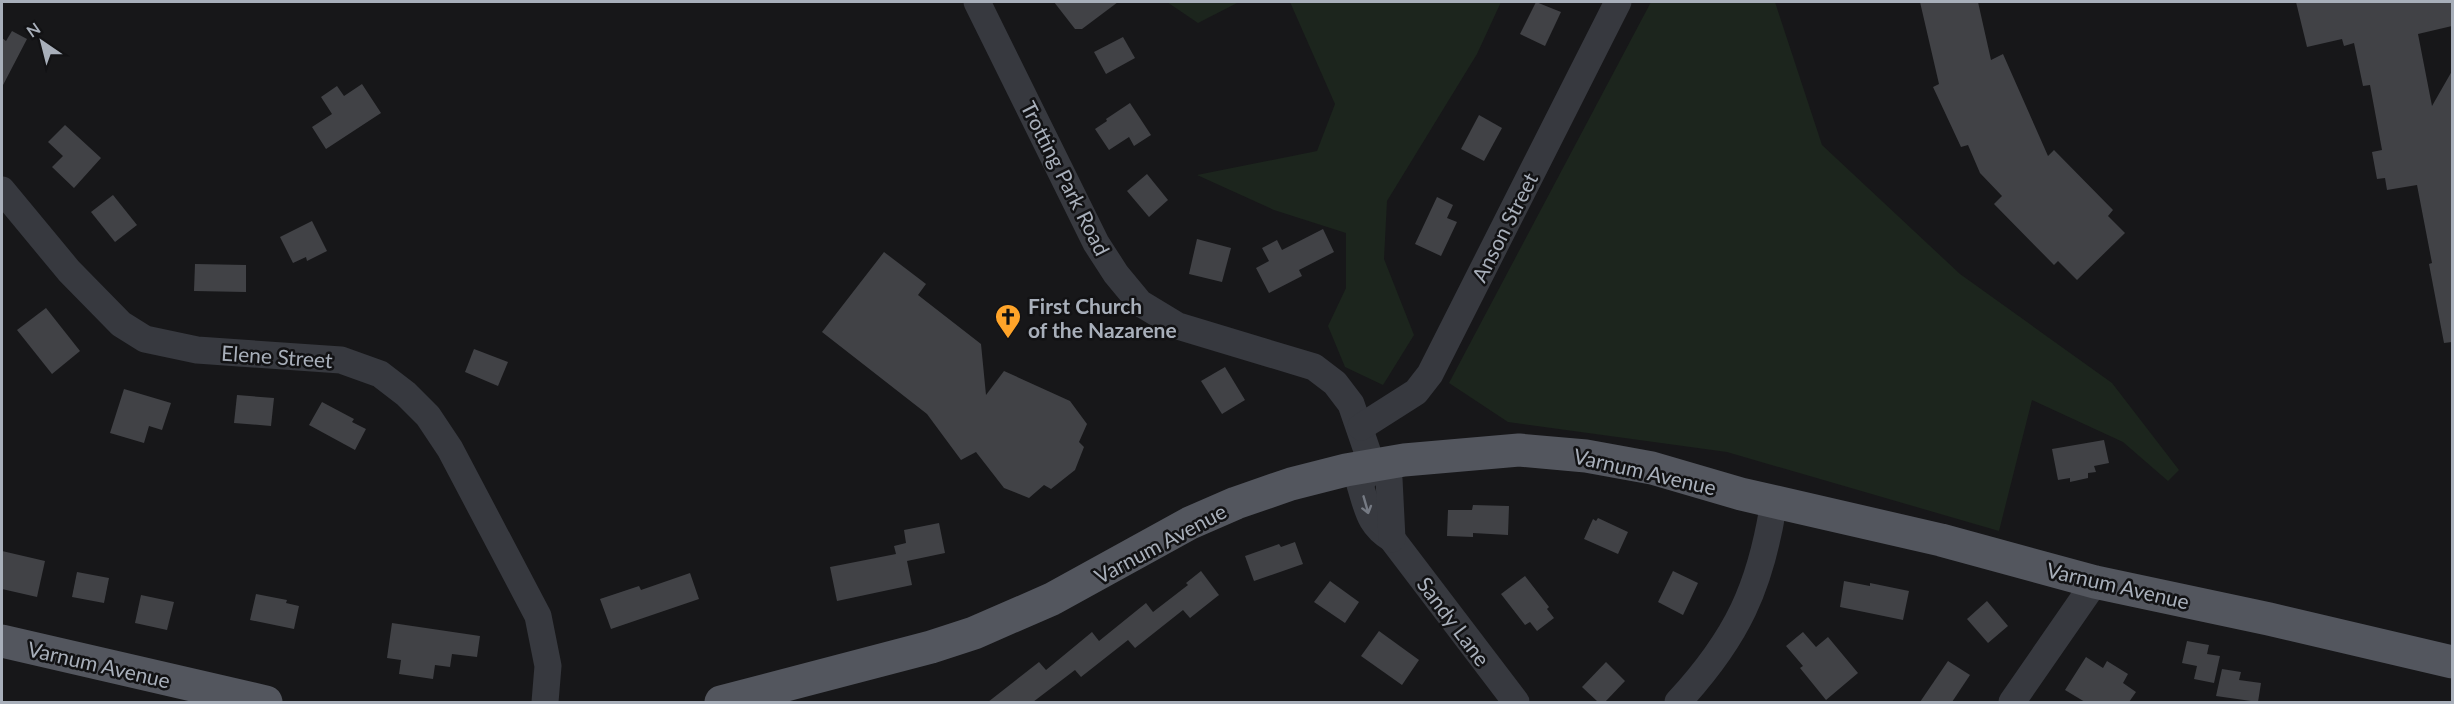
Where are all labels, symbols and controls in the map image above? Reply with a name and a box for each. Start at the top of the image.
north arrow [12,12,72,72]
text: N [23,18,44,41]
street label: Trotting Park Road [1016,97,1116,259]
street label: Anson Street [1466,168,1542,286]
place label: First Church of the Nazarene [1028,293,1177,342]
church icon: First Church of the Nazarene [993,302,1023,340]
street label: Elene Street [220,340,334,372]
street label: Varnum Avenue [1571,442,1719,500]
one-way arrow [1361,495,1372,514]
street label: Varnum Avenue [1090,498,1230,588]
street label: Varnum Avenue [2044,556,2192,614]
street label: Sandy Lane [1412,572,1496,670]
street label: Varnum Avenue [25,635,173,693]

